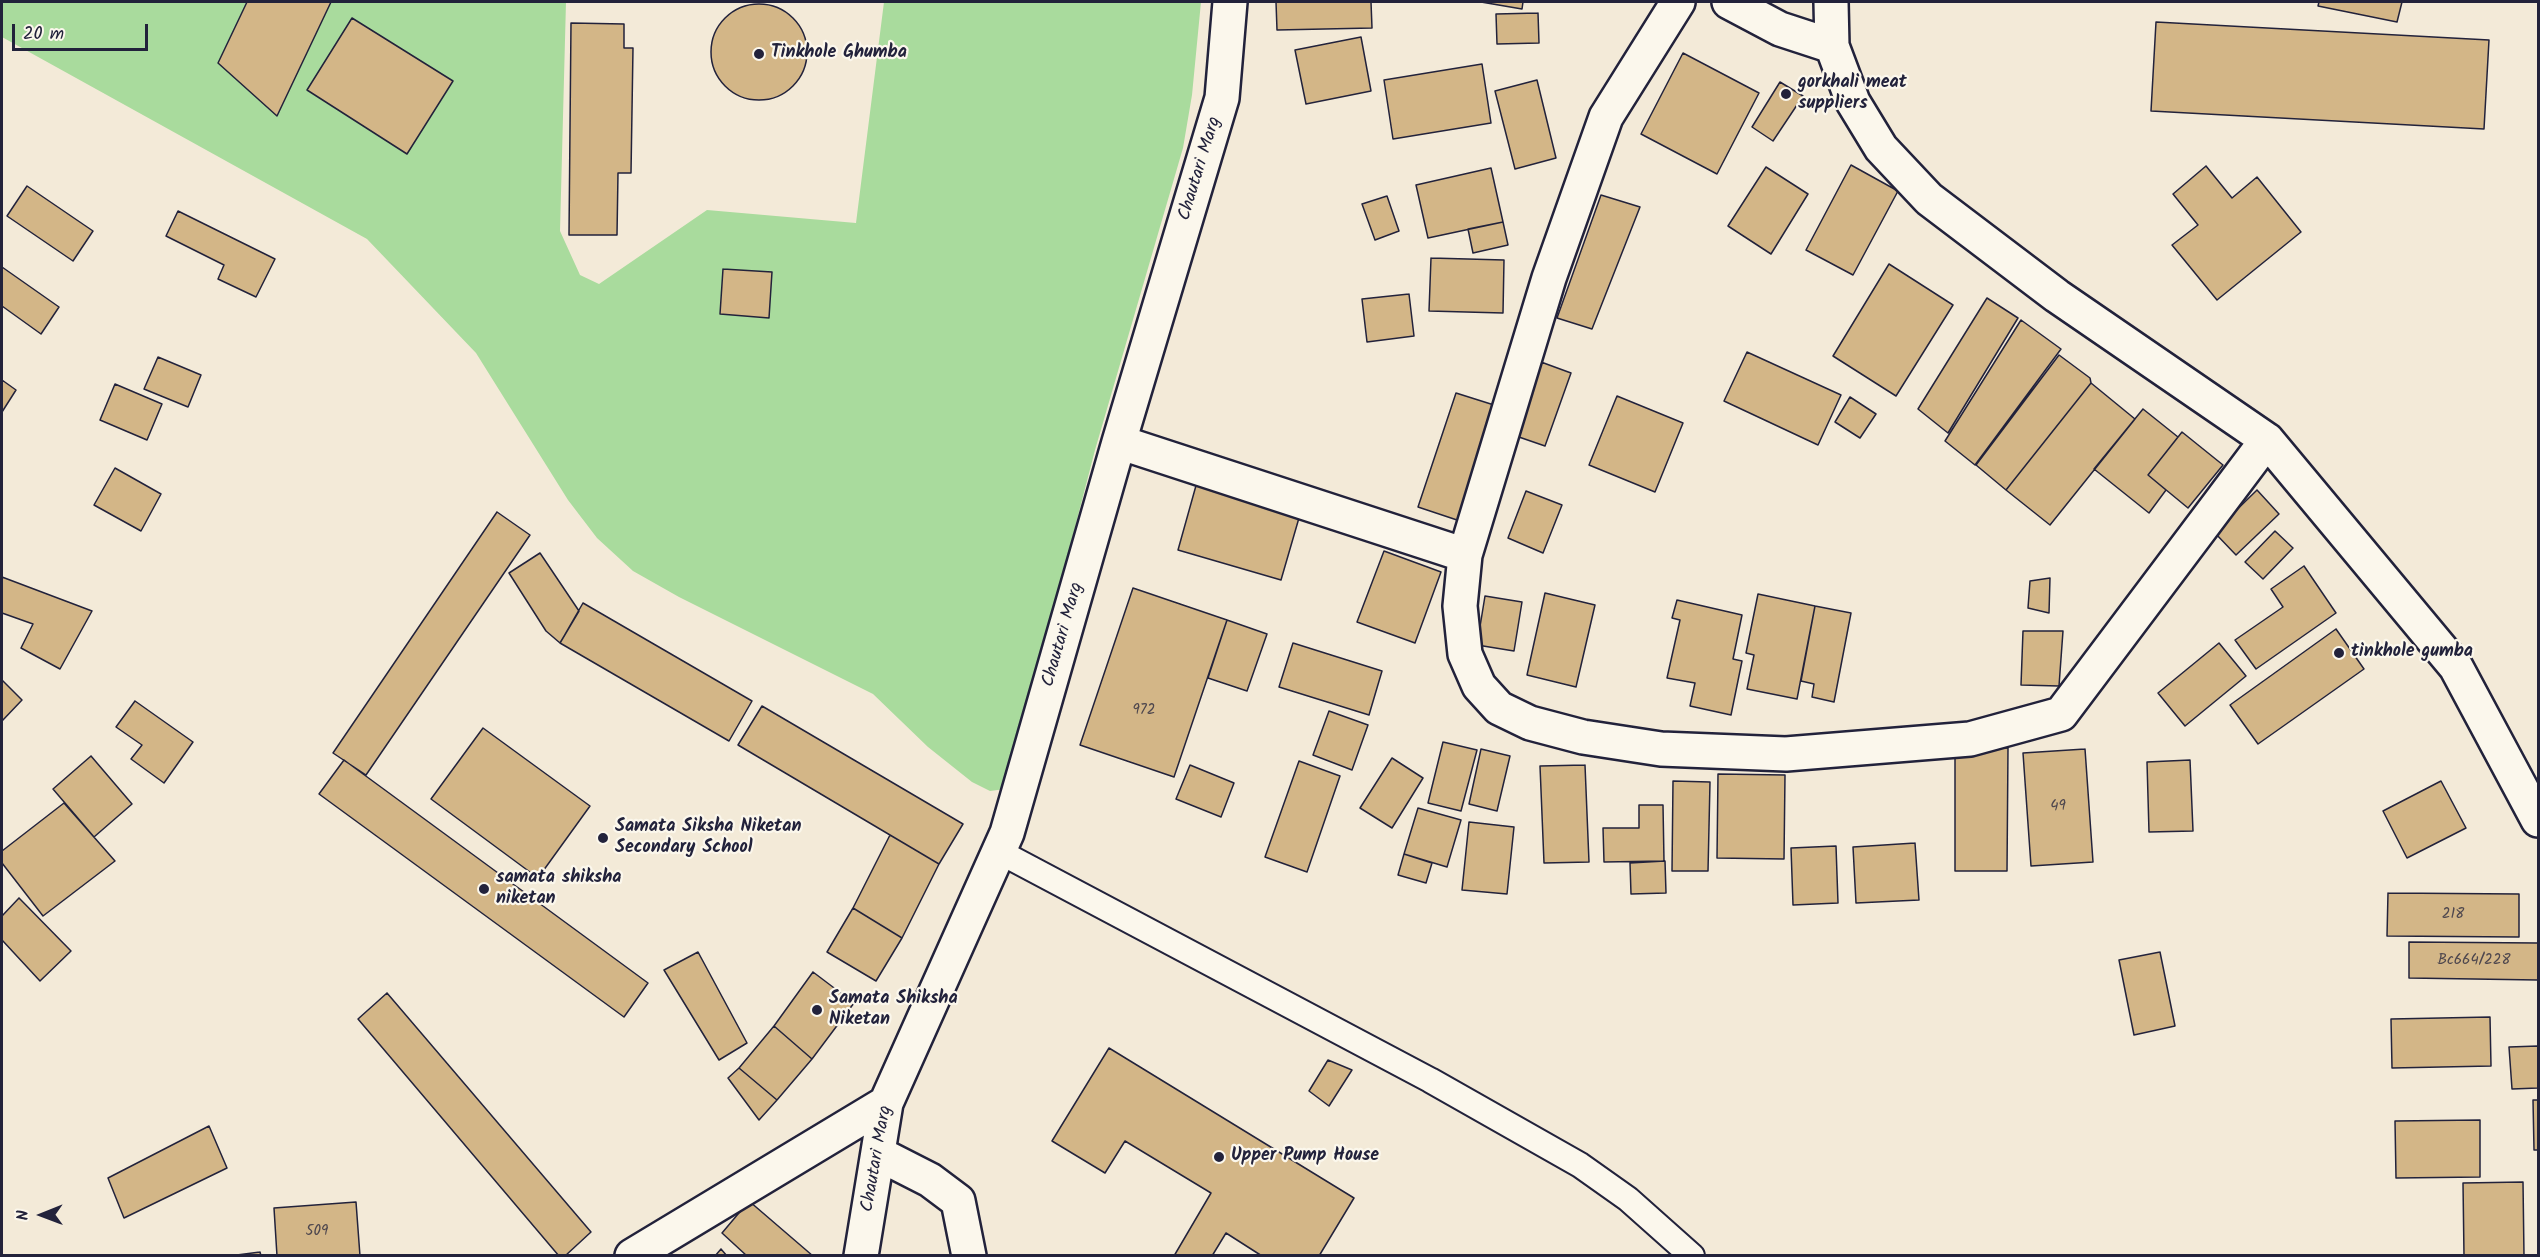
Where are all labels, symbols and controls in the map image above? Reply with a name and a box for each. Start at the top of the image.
scale bar [15,12,152,50]
text: 20 m [23,20,64,49]
place label: Tinkhole Ghumba [771,43,907,65]
marker: Tinkhole Ghumba [752,47,766,61]
place label: gorkhali meat suppliers [1798,73,1907,116]
marker: gorkhali meat suppliers [1779,87,1793,101]
street label: Chautari Marg [1175,114,1227,224]
street label: Chautari Marg [1039,580,1089,690]
place label: tinkhole gumba [2351,642,2473,664]
marker: tinkhole gumba [2332,646,2346,660]
house number: 972 [1133,702,1155,720]
house number: 49 [2050,798,2066,816]
place label: Samata Siksha Niketan Secondary School [615,817,801,860]
marker: Samata Siksha Niketan Secondary School [596,831,610,845]
place label: samata shiksha niketan [496,868,622,910]
marker: samata shiksha niketan [477,882,491,896]
house number: 218 [2442,906,2464,924]
house number: Bc664/228 [2438,952,2510,970]
place label: Samata Shiksha Niketan [829,989,958,1032]
marker: Samata Shiksha Niketan [810,1003,824,1017]
street label: Chautari Marg [858,1104,898,1214]
place label: Upper Pump House [1231,1146,1379,1168]
marker: Upper Pump House [1212,1150,1226,1164]
north arrow [12,1185,72,1245]
text: N [11,1210,36,1221]
house number: 509 [306,1223,328,1241]

